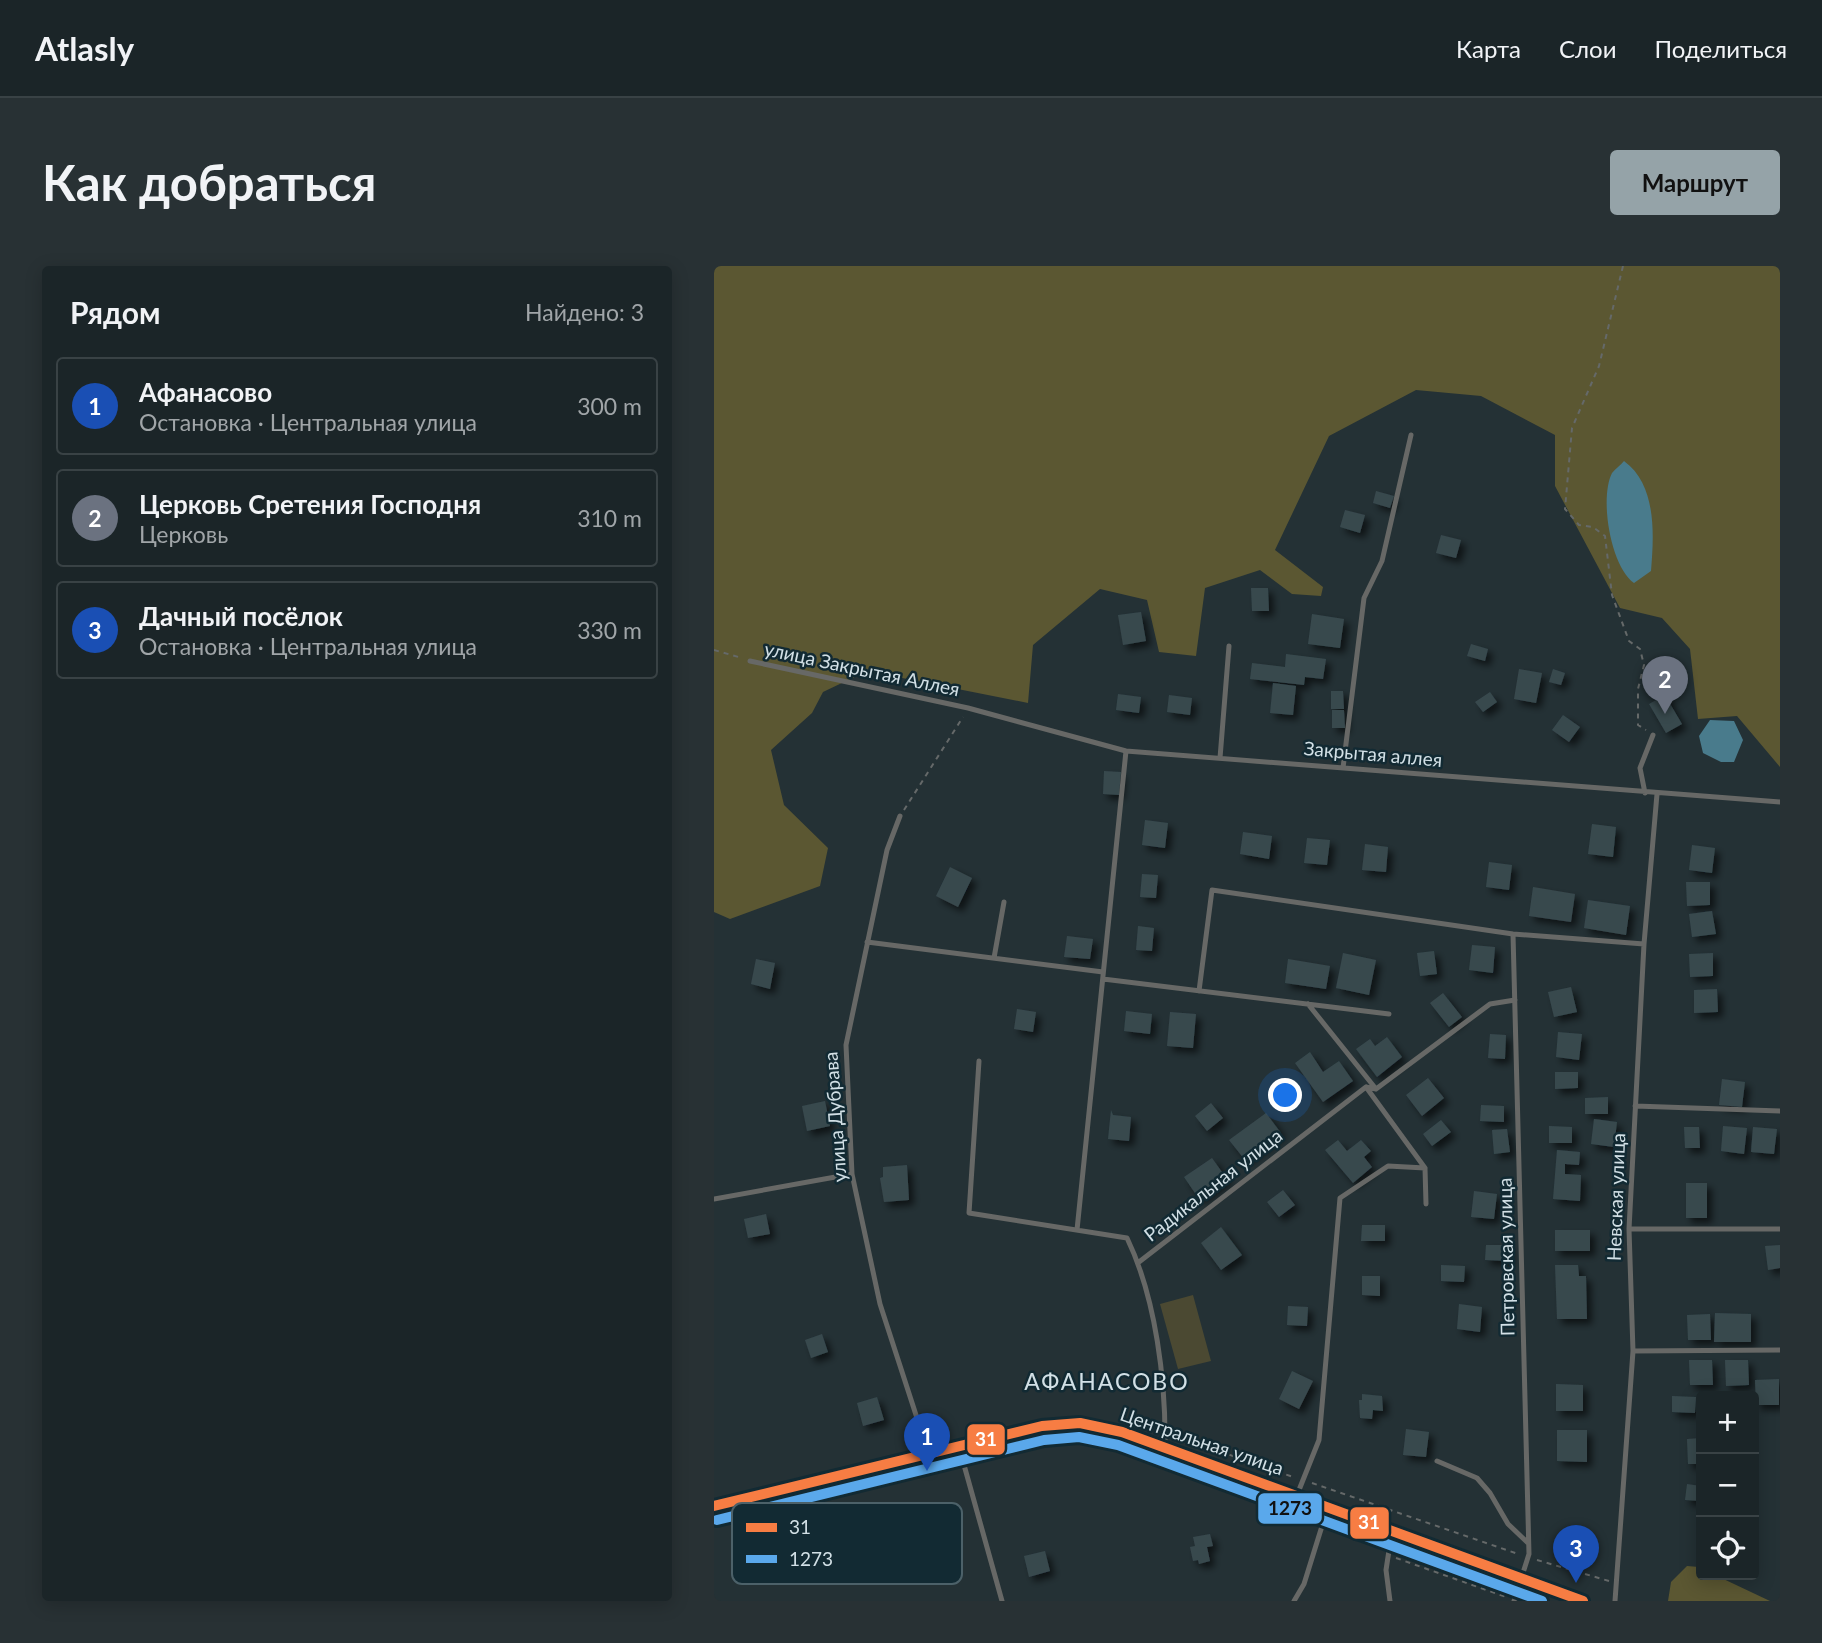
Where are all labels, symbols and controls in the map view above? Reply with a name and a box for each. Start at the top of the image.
text: Atlasly [35,28,134,68]
text: Карта [1456,34,1521,63]
text: Слои [1559,34,1616,63]
text: Поделиться [1654,34,1787,63]
button: Маршрут [1610,150,1780,215]
text: Как добраться [42,153,376,211]
text: Рядом [70,294,160,330]
text: Найдено: 3 [525,298,644,326]
text: Афанасово [139,376,272,408]
text: 1 [88,392,102,420]
text: 300 m [577,392,642,420]
text: Остановка · Центральная улица [139,408,477,436]
text: Церковь Сретения Господня [139,488,481,520]
text: 2 [88,504,102,532]
text: 310 m [577,504,642,532]
text: Церковь [139,520,228,548]
text: Дачный посёлок [139,600,343,632]
text: 3 [88,616,102,644]
text: 330 m [577,616,642,644]
text: Остановка · Центральная улица [139,632,477,660]
street label: улица Закрытая Аллея [762,637,962,700]
pin: 2 [1642,656,1688,714]
street label: Закрытая аллея [1303,736,1443,771]
street label: улица Дубрава [818,1051,851,1183]
your location [1268,1078,1302,1112]
street label: Радикальная улица [1139,1124,1286,1246]
street label: Невская улица [1602,1133,1629,1261]
street label: Петровская улица [1493,1178,1518,1336]
district label: АФАНАСОВО [1024,1367,1190,1395]
map controls [1696,1391,1759,1580]
button: + [1696,1391,1759,1454]
street label: Центральная улица [1118,1402,1287,1479]
pin: 1 [904,1413,950,1471]
line badge: 31 [966,1423,1006,1456]
text: 31 [975,1427,997,1450]
button: − [1696,1454,1759,1517]
line badge: 1273 [1257,1492,1323,1525]
text: 1273 [1268,1496,1312,1519]
legend [732,1503,962,1584]
line badge: 31 [1349,1506,1390,1540]
text: 31 [1358,1510,1380,1533]
text: 31 [789,1515,811,1538]
button: locate [1696,1517,1759,1580]
pin: 3 [1553,1525,1599,1583]
text: 1273 [789,1547,833,1570]

